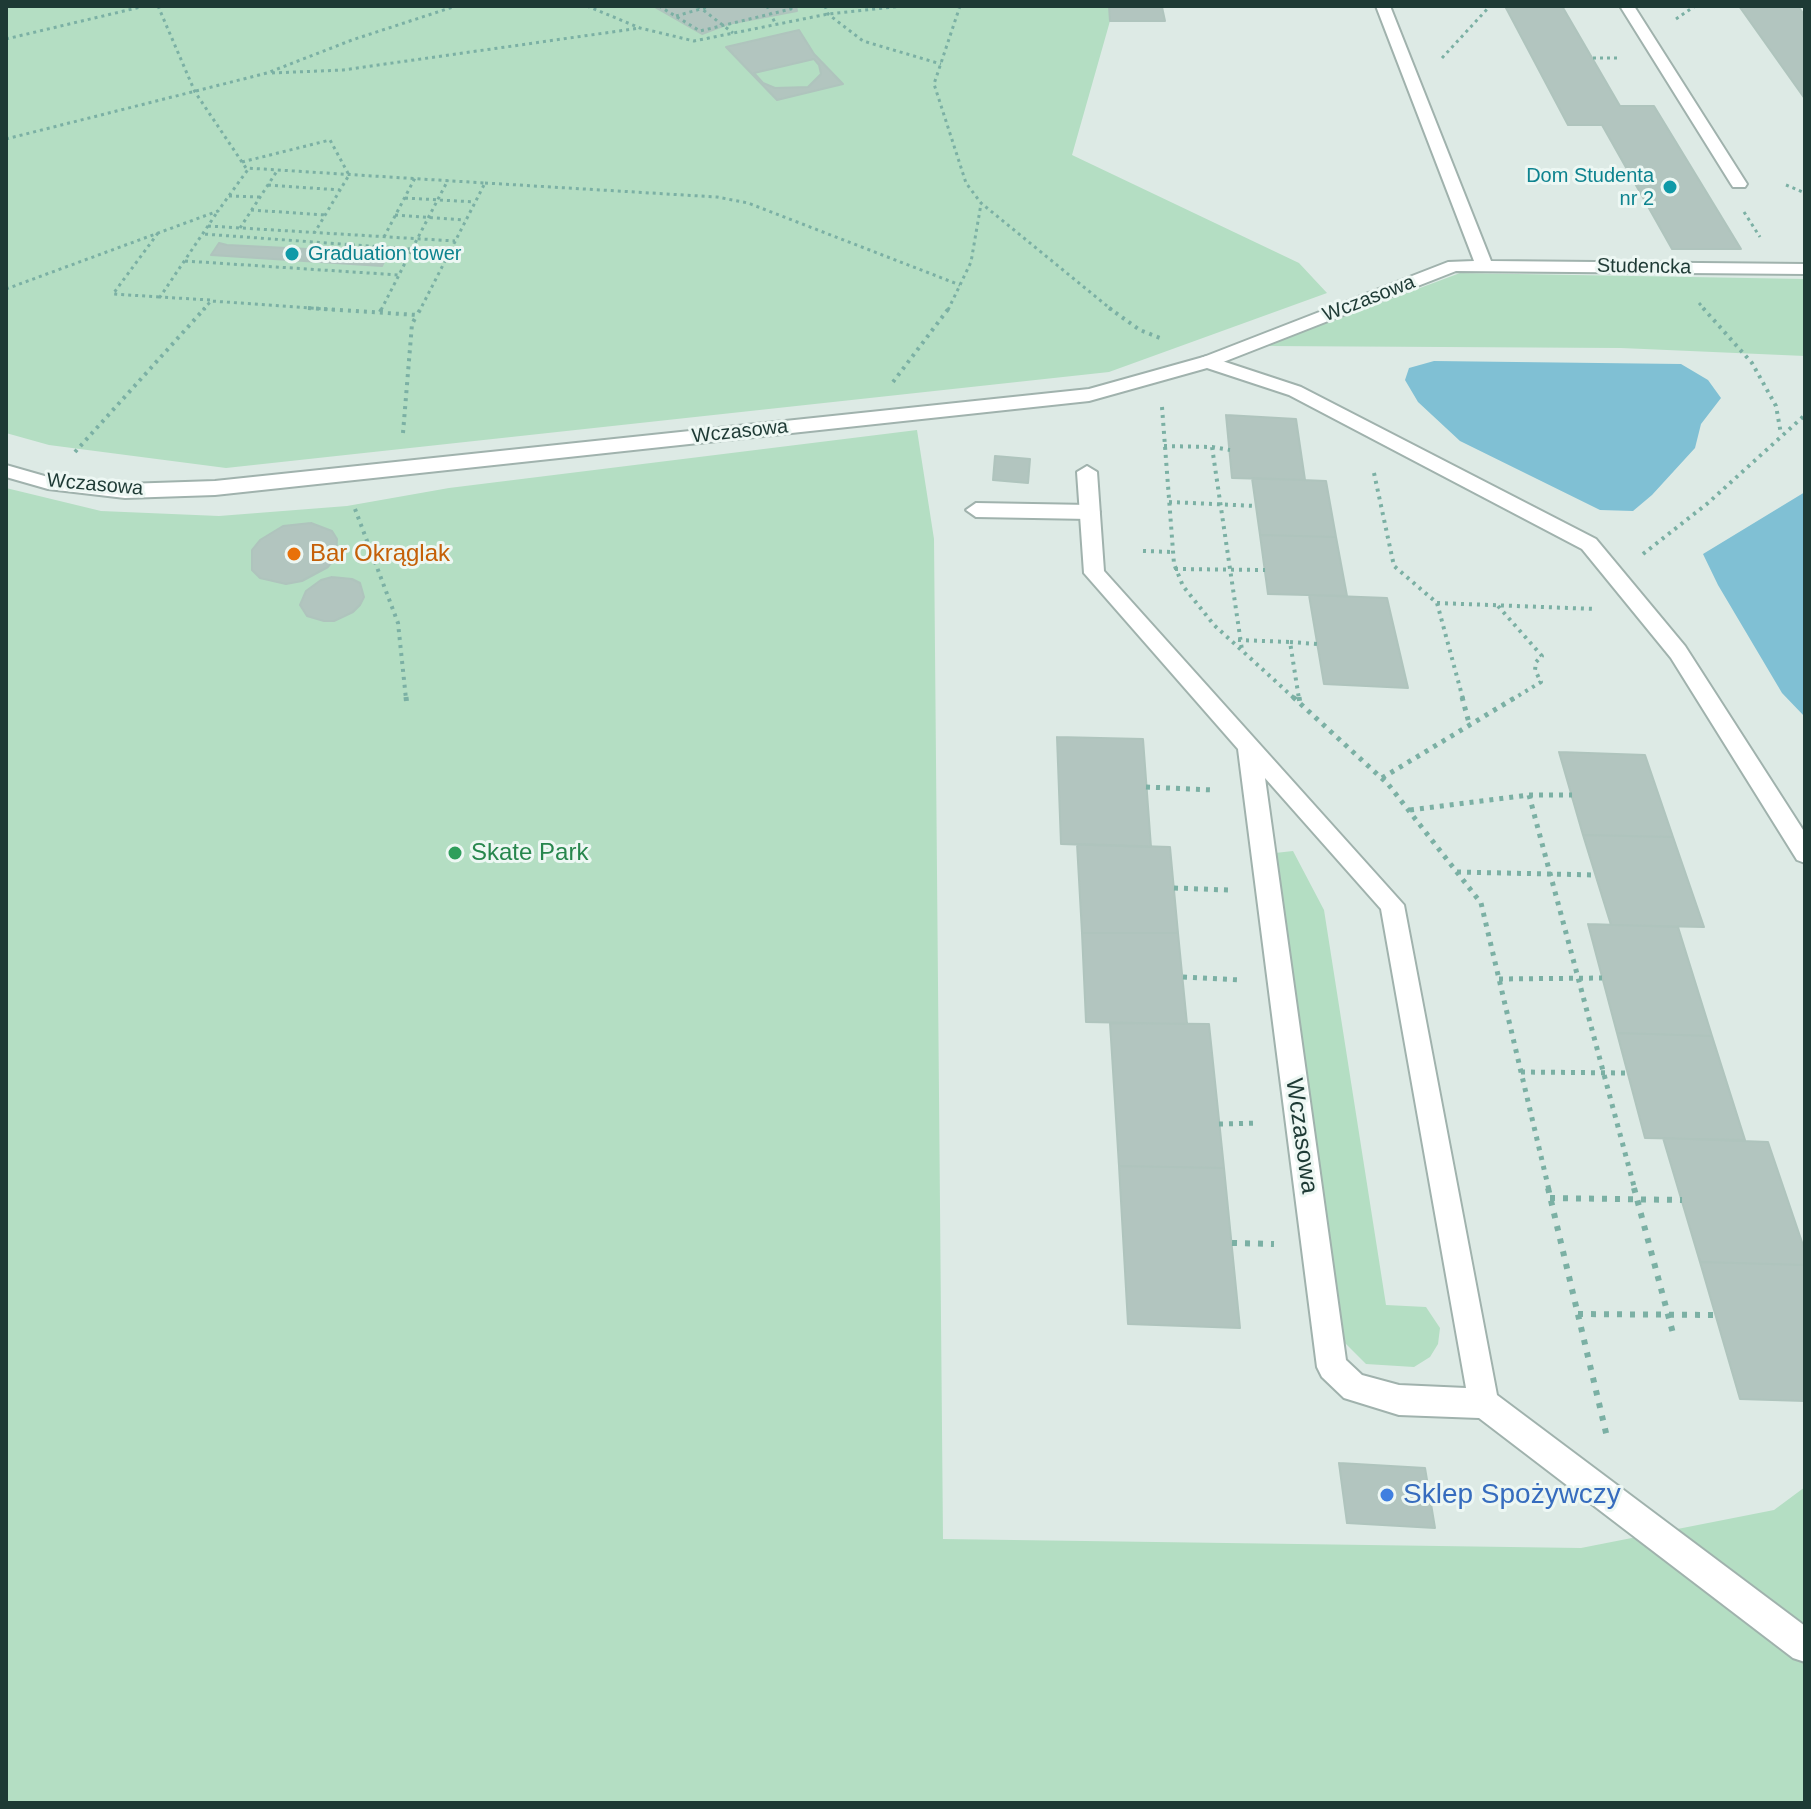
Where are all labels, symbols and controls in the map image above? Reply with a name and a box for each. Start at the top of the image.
place label: Dom Studenta nr 2 [1526,164,1654,211]
marker: Dom Studenta nr 2 [1661,178,1679,196]
place label: Graduation tower [308,242,461,266]
marker: Graduation tower [283,245,301,263]
street label: Studencka [1597,254,1691,280]
street label: Wczasowa [1320,270,1418,328]
street label: Wczasowa [691,415,789,449]
street label: Wczasowa [46,469,144,501]
place label: Bar Okrąglak [310,540,450,568]
marker: Bar Okrąglak [285,545,303,563]
place label: Skate Park [471,839,588,867]
marker: Skate Park [446,844,464,862]
street label: Wczasowa [1279,1077,1323,1195]
place label: Sklep Spożywczy [1403,1478,1621,1512]
marker: Sklep Spożywczy [1378,1486,1396,1504]

